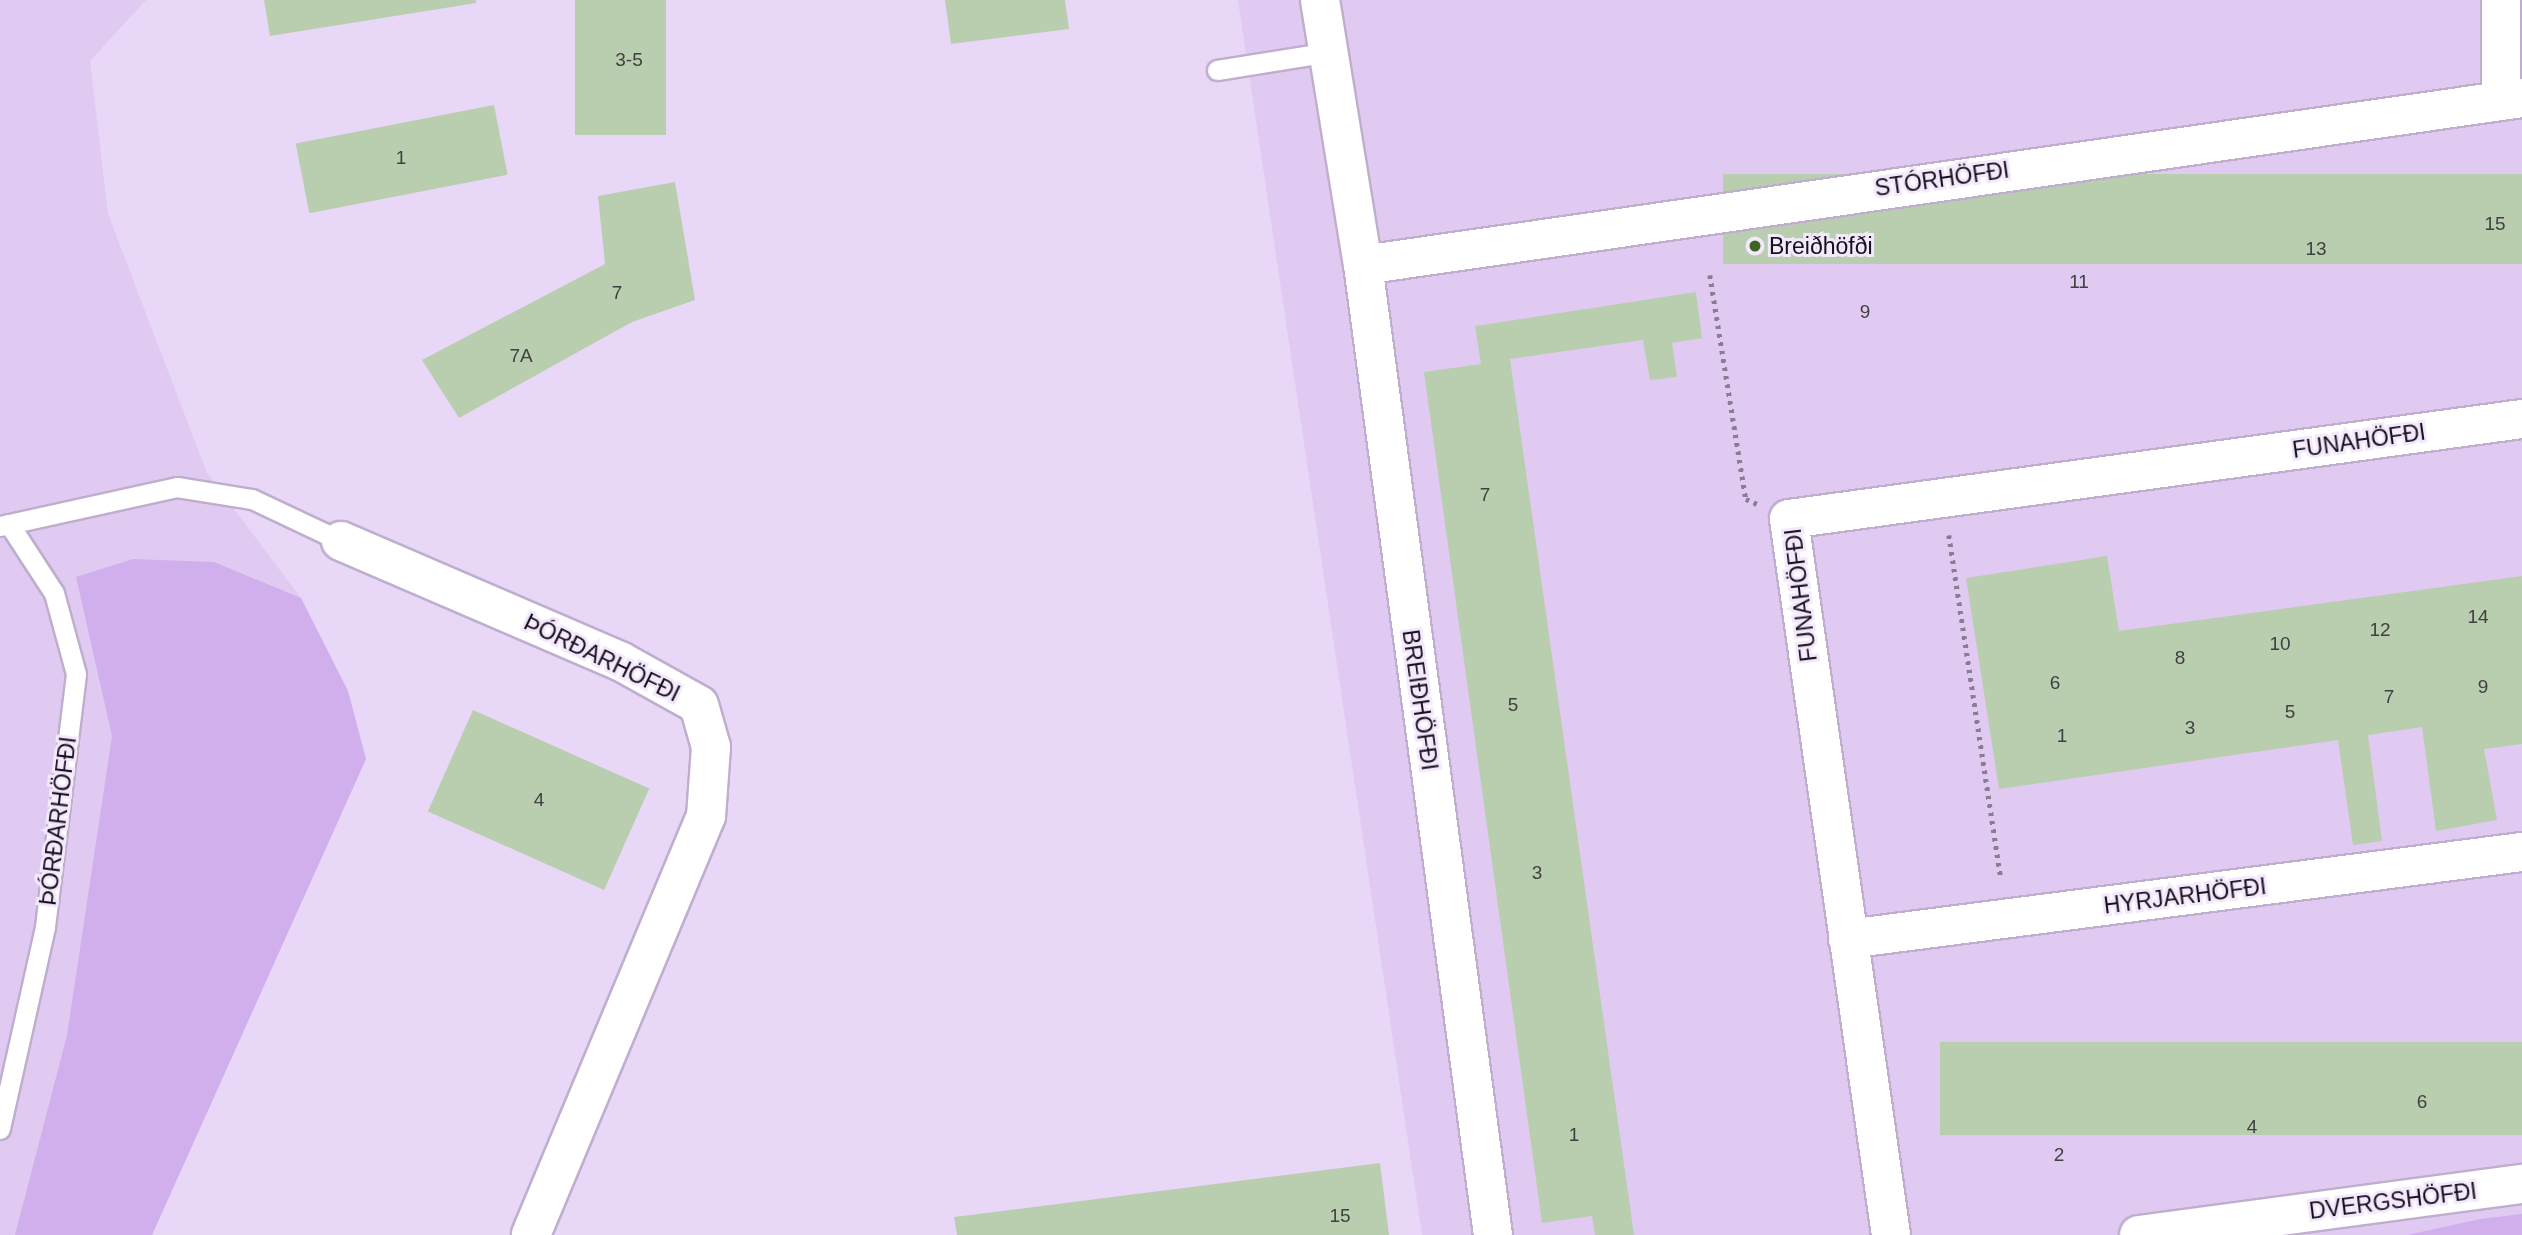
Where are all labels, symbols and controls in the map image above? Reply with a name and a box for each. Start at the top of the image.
house number: 3-5 [615,49,643,71]
house number: 1 [396,147,406,169]
street label: STÓRHÖFÐI [1873,156,2011,202]
house number: 15 [2484,213,2506,235]
place label: Breiðhöfði [1769,232,1873,260]
marker: Breiðhöfði [1747,238,1763,254]
house number: 13 [2305,238,2327,260]
house number: 11 [2069,271,2089,293]
house number: 7 [612,282,622,304]
house number: 9 [1860,301,1870,323]
house number: 7A [509,345,533,367]
street label: FUNAHÖFÐI [2291,418,2427,464]
house number: 7 [1480,484,1490,506]
street label: FUNAHÖFÐI [1779,527,1823,663]
house number: 14 [2467,606,2489,628]
street label: ÞÓRÐARHÖFÐI [520,608,684,708]
house number: 12 [2369,619,2391,641]
street label: BREIÐHÖFÐI [1396,628,1444,772]
house number: 10 [2269,633,2291,655]
house number: 8 [2175,647,2185,669]
house number: 6 [2050,672,2060,694]
house number: 9 [2478,676,2488,698]
house number: 7 [2384,686,2394,708]
house number: 5 [1508,694,1518,716]
house number: 5 [2285,701,2295,723]
house number: 3 [2185,717,2195,739]
house number: 1 [2057,725,2067,747]
street label: ÞÓRÐARHÖFÐI [34,735,82,907]
house number: 4 [534,789,544,811]
house number: 3 [1532,862,1542,884]
street label: HYRJARHÖFÐI [2102,872,2268,920]
house number: 6 [2417,1091,2427,1113]
house number: 4 [2247,1116,2257,1138]
house number: 1 [1569,1124,1579,1146]
house number: 2 [2054,1144,2064,1166]
street label: DVERGSHÖFÐI [2308,1177,2478,1225]
house number: 15 [1329,1205,1351,1227]

